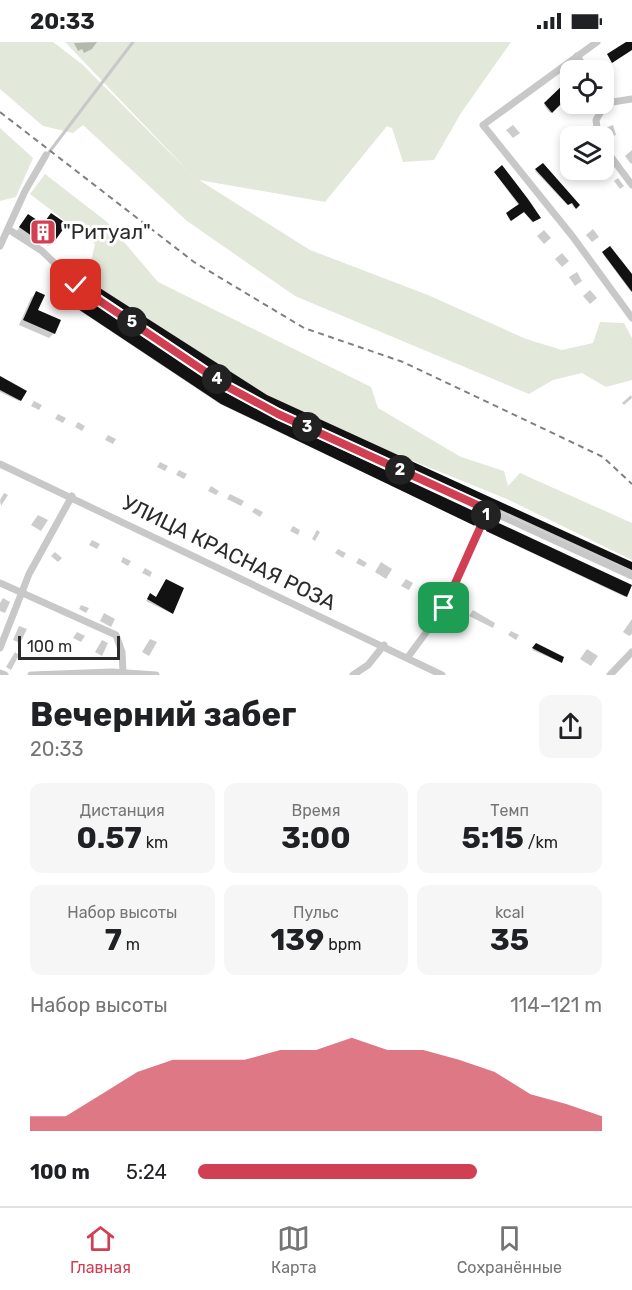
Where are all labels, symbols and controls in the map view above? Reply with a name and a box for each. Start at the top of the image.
text: 20:33 [30,8,95,35]
map controls [560,60,614,180]
button: locate [560,60,614,114]
button: layers [560,126,614,180]
building icon: "Ритуал" [28,217,58,247]
place label: "Ритуал" [63,219,151,244]
pin [50,259,101,310]
icon: check [59,268,92,301]
pin: 5 [117,307,147,337]
text: 5 [127,312,137,331]
pin: 4 [202,364,232,394]
text: 4 [212,369,222,388]
pin: 3 [292,412,322,442]
text: 3 [302,417,312,436]
pin: 2 [385,455,415,485]
text: 2 [395,460,405,479]
street label: УЛИЦА КРАСНАЯ РОЗА [118,490,340,615]
pin: 1 [471,500,501,530]
text: 1 [482,505,490,524]
pin [418,582,469,633]
icon: arrive [427,591,460,624]
scale bar [18,633,120,660]
text: 100 m [27,637,72,656]
text: Вечерний забег [30,695,296,734]
button: share [539,695,602,758]
text: 20:33 [30,737,84,761]
text: Дистанция [80,801,165,820]
text: Время [292,801,340,820]
text: Темп [490,801,529,820]
text: 0.57 [76,820,142,856]
text: 3:00 [281,820,351,856]
text: 5:15 [461,820,524,856]
text: km [142,833,168,852]
text: /km [524,833,558,852]
text: Набор высоты [67,903,177,922]
text: Пульс [293,903,339,922]
text: kcal [495,903,524,922]
text: 7 [105,922,122,958]
text: 139 [270,922,324,958]
text: 35 [490,922,529,958]
text: m [122,935,140,954]
text: bpm [324,935,362,954]
text: Набор высоты [30,993,168,1017]
text: 114–121 m [510,993,602,1017]
text: 100 m [30,1160,90,1184]
text: 5:24 [126,1160,167,1184]
tab: Главная [70,1222,131,1277]
tab: Карта [271,1222,317,1277]
tab: Сохранённые [457,1222,562,1277]

